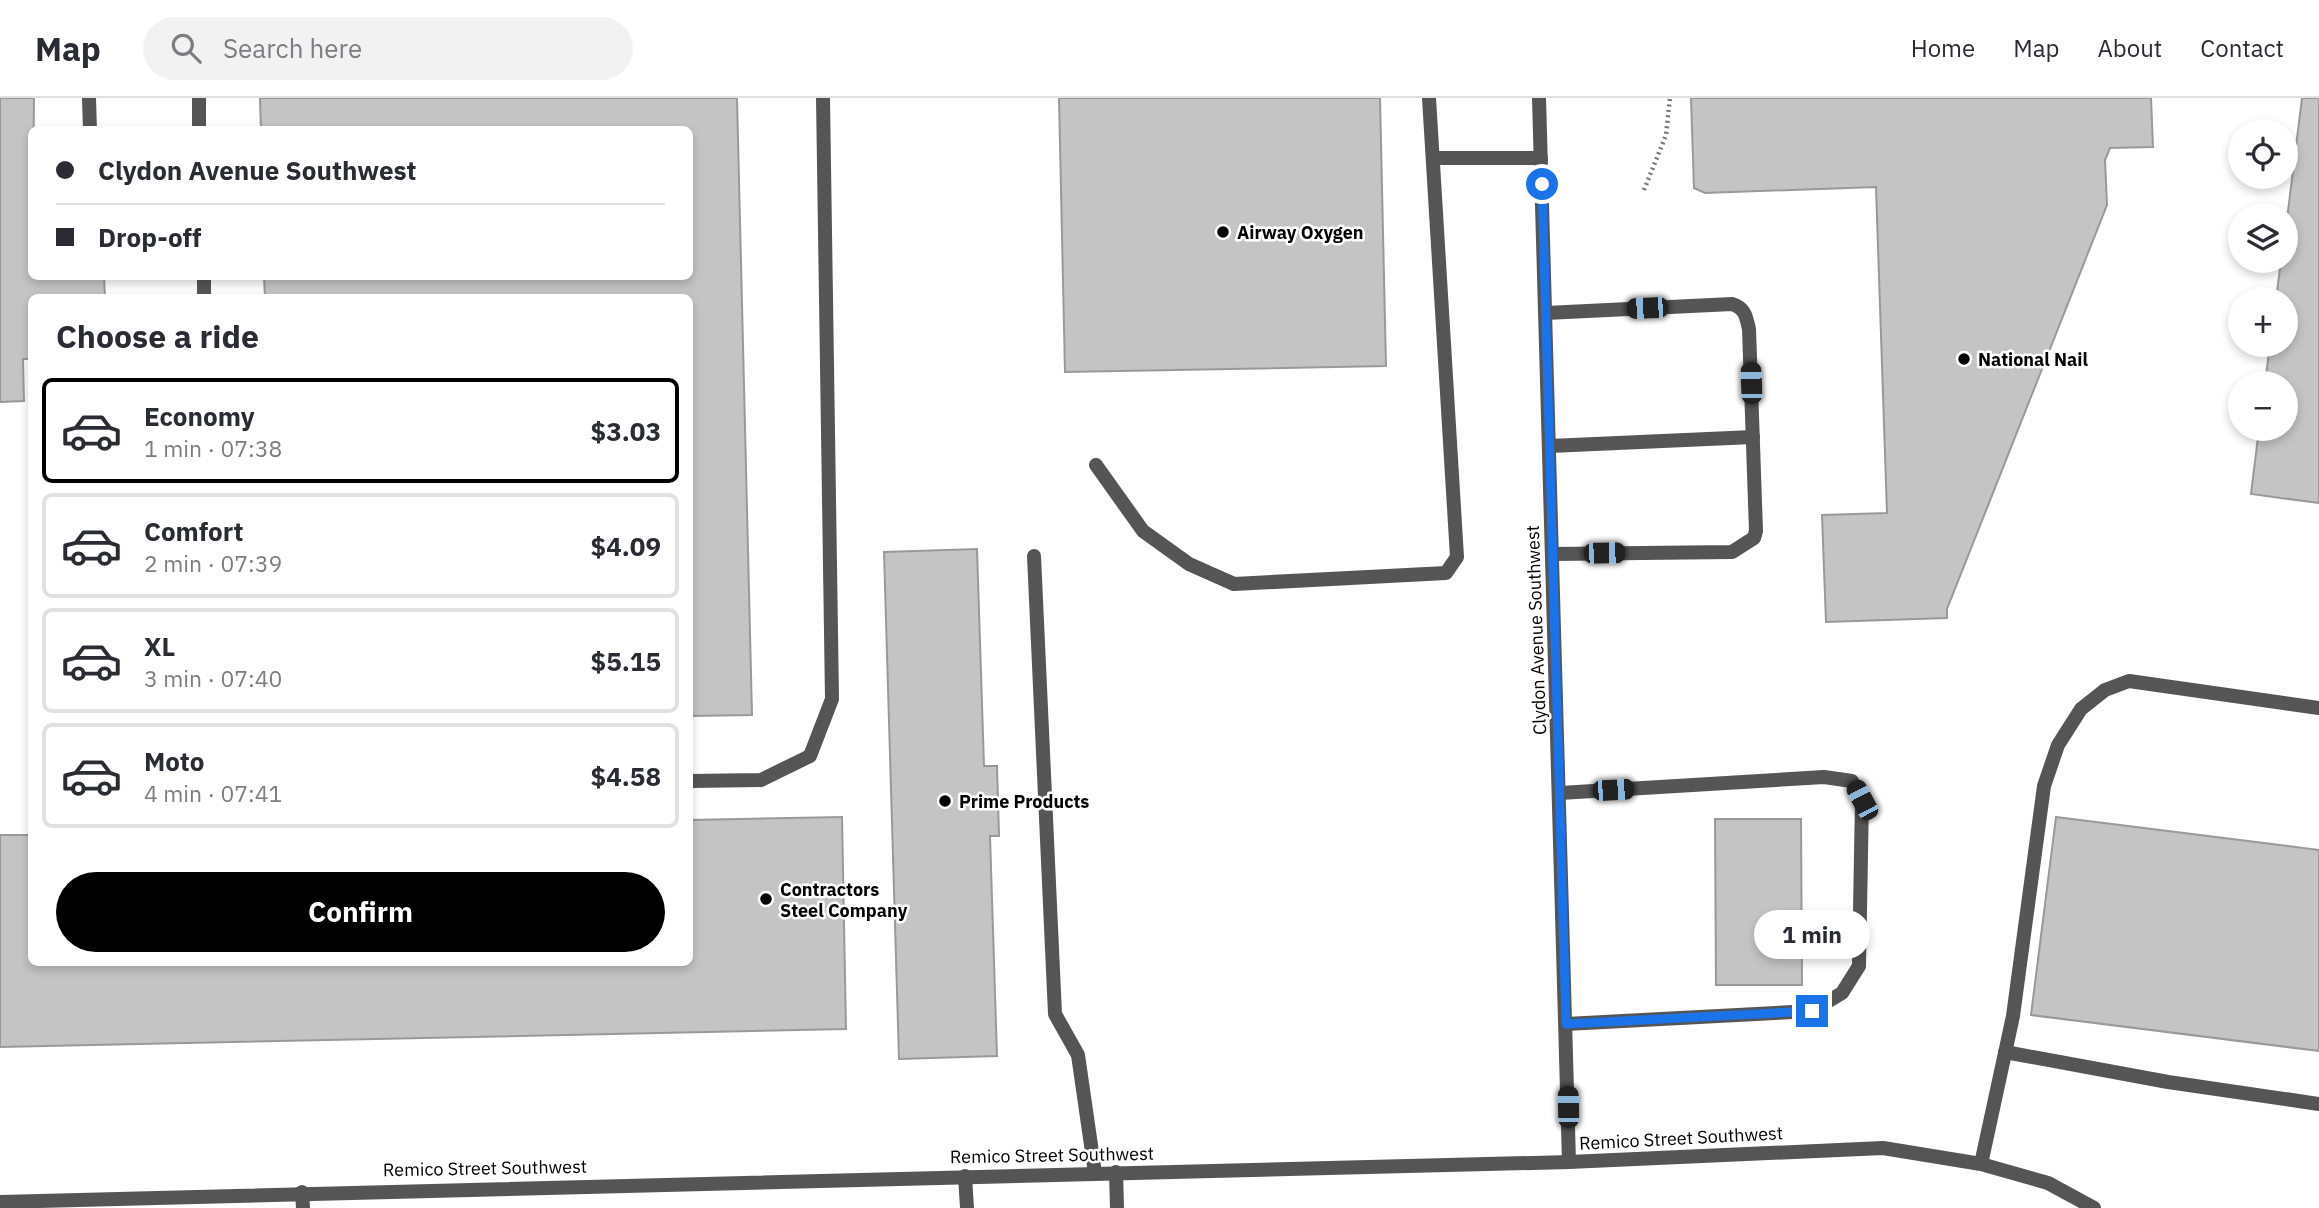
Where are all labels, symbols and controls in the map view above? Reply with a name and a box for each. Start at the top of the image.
search box [143,17,633,80]
text: Map [35,27,101,70]
icon: search [167,29,205,67]
text: Search here [223,31,362,65]
text: Home [1911,32,1975,64]
text: Map [2013,32,2059,64]
text: About [2097,32,2162,64]
text: Contact [2200,32,2284,64]
map controls [2228,119,2298,441]
button: locate [2228,119,2298,189]
text: Clydon Avenue Southwest [98,153,416,187]
route start [1526,168,1558,200]
button: layers [2228,203,2298,273]
text: Drop-off [98,220,201,254]
place label: Airway Oxygen [1237,221,1364,244]
marker: Airway Oxygen [1215,224,1231,240]
button: + [2228,287,2298,357]
car [1626,297,1669,319]
text: Choose a ride [56,315,259,357]
place label: National Nail [1978,348,2088,371]
marker: National Nail [1956,351,1972,367]
car [1740,362,1763,404]
button: − [2228,371,2298,441]
icon: car [60,399,123,462]
text: Economy [144,399,255,433]
text: $3.03 [591,414,661,448]
text: 1 min · 07:38 [144,433,282,463]
icon: car [60,514,123,577]
text: Comfort [144,514,243,548]
street label: Clydon Avenue Southwest [1521,525,1551,735]
text: $4.09 [591,529,661,563]
car [1583,542,1626,564]
text: 2 min · 07:39 [144,548,282,578]
icon: car [60,629,123,692]
text: XL [144,629,175,663]
text: $5.15 [591,644,661,678]
text: 3 min · 07:40 [144,663,282,693]
icon: car [60,744,123,807]
text: Moto [144,744,204,778]
text: $4.58 [591,759,661,793]
car [1843,777,1882,823]
text: 4 min · 07:41 [144,778,282,808]
car [1592,778,1635,802]
place label: Prime Products [959,790,1089,813]
marker: Prime Products [937,793,953,809]
button: Confirm [56,872,665,952]
place label: Contractors Steel Company [780,878,908,922]
marker: Contractors Steel Company [758,891,774,907]
callout: 1 min [1754,909,1870,958]
text: 1 min [1782,919,1842,949]
route end [1796,995,1828,1027]
car [1558,1086,1579,1128]
street label: Remico Street Southwest [1579,1121,1783,1155]
street label: Remico Street Southwest [950,1142,1154,1168]
street label: Remico Street Southwest [383,1155,587,1181]

